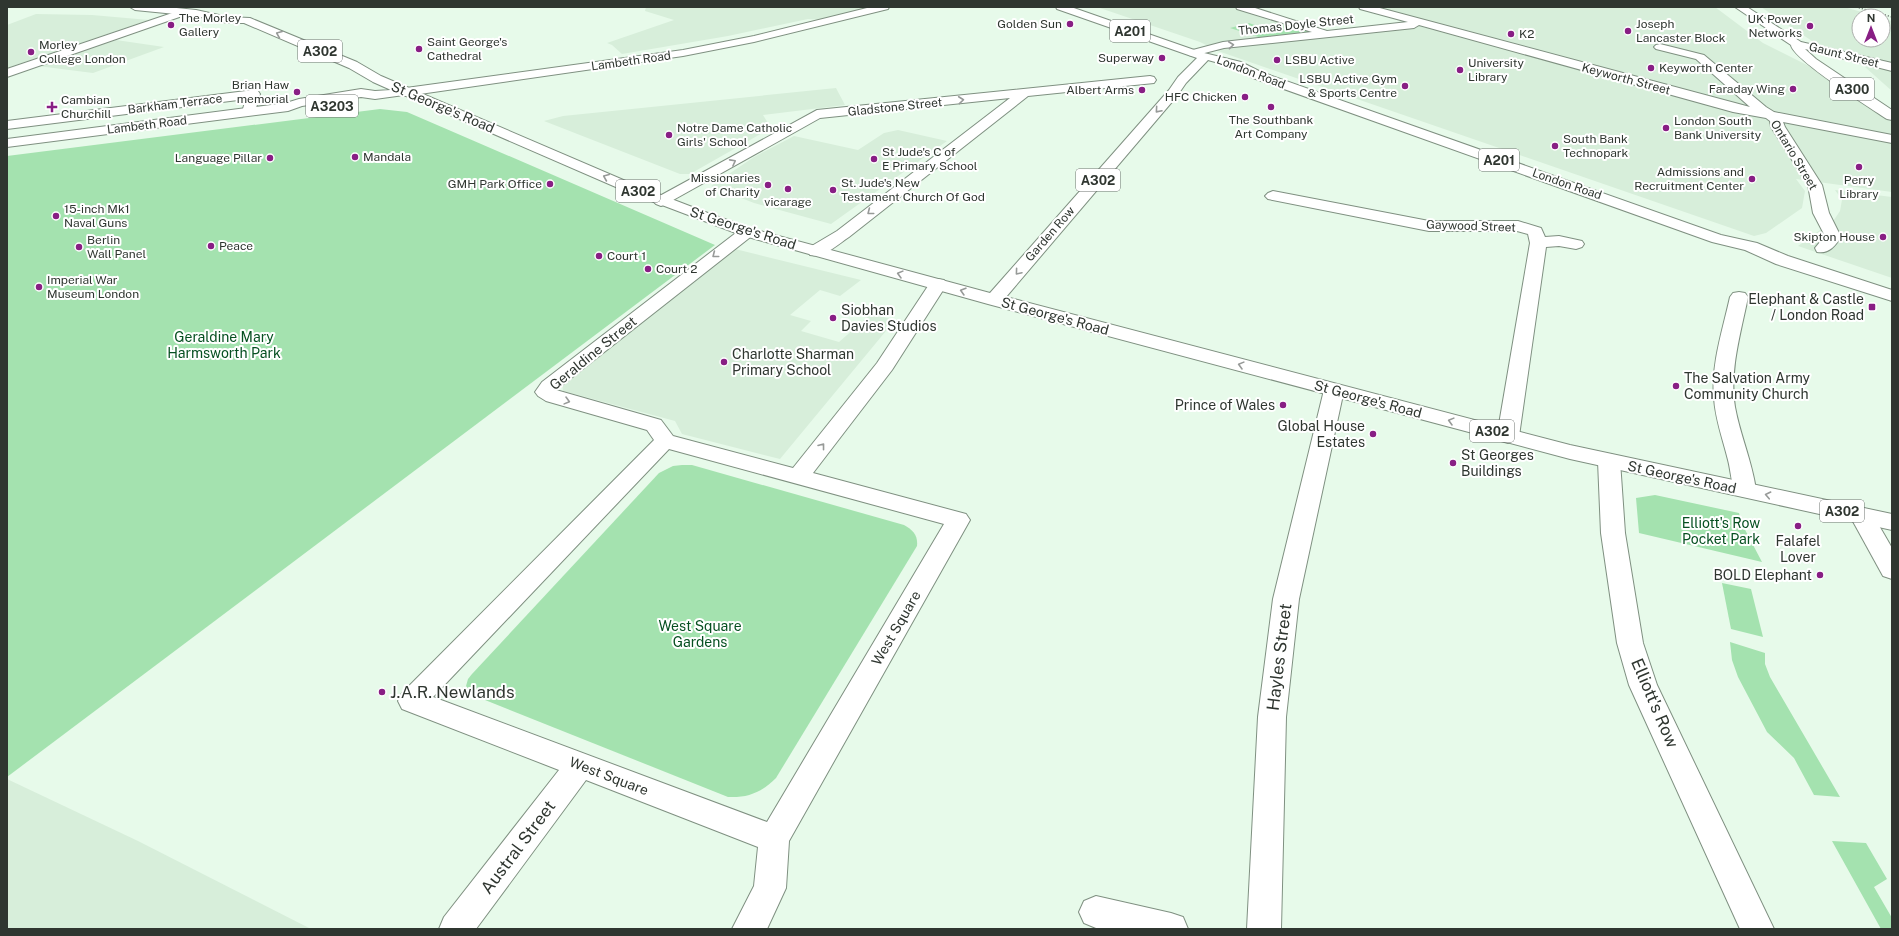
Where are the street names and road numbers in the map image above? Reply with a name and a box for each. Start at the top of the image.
street label: Thomas Doyle Street [1237,12,1355,38]
road number: A201 [1110,20,1150,42]
road number: A302 [298,40,342,62]
street label: Gaunt Street [1807,40,1881,71]
street label: Lambeth Road [590,48,672,74]
street label: London Road [1215,52,1287,92]
street label: Keyworth Street [1580,60,1672,98]
street label: St George's Road [389,78,497,136]
road number: A300 [1830,78,1874,100]
street label: Barkham Terrace [127,91,223,117]
road number: A3203 [306,95,358,117]
street label: Gladstone Street [847,95,943,119]
street label: Lambeth Road [106,113,188,137]
street label: Ontario Street [1768,118,1821,193]
road number: A201 [1479,149,1519,171]
street label: London Road [1530,166,1604,202]
road number: A302 [1076,169,1120,191]
road number: A302 [616,180,660,202]
street label: St George's Road [688,203,798,253]
street label: Garden Row [1022,203,1078,264]
street label: Gaywood Street [1426,217,1516,235]
street label: St George's Road [999,294,1111,338]
street label: Geraldine Street [546,313,640,393]
street label: St George's Road [1312,377,1424,421]
road number: A302 [1470,420,1514,442]
street label: St George's Road [1626,458,1738,496]
road number: A302 [1820,500,1864,522]
street label: West Square [868,588,924,668]
street label: Hayles Street [1263,602,1295,712]
street label: Elliott's Row [1627,655,1683,751]
street label: West Square [567,754,651,798]
street label: Austral Street [476,796,560,898]

